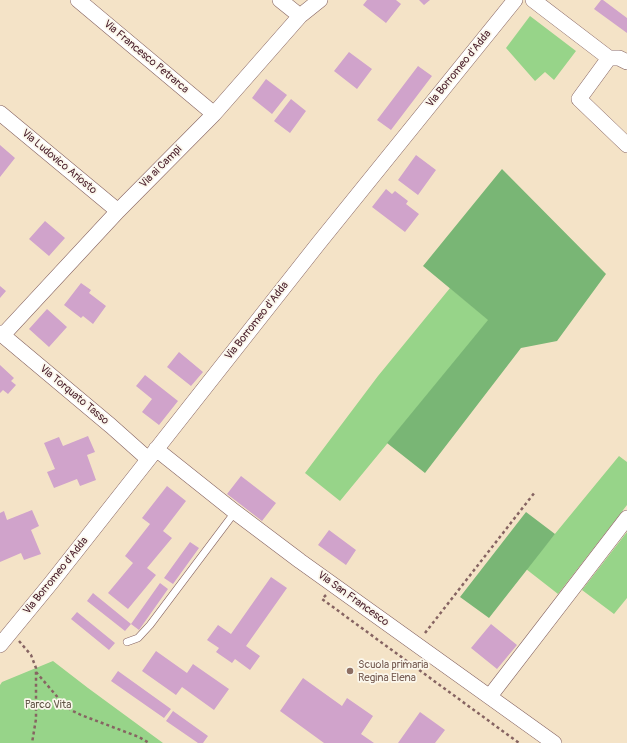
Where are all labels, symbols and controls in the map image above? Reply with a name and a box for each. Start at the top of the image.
street label: Via Francesco Petrarca [101,18,191,96]
street label: Via Borromeo d'Adda [424,28,494,110]
street label: Via Ludovico Ariosto [19,127,99,197]
street label: Via ai Campi [137,143,185,191]
street label: Via Borromeo d'Adda [222,279,292,363]
street label: Via Torquato Tasso [37,362,111,428]
street label: Via Borromeo d'Adda [21,535,91,617]
street label: Via San Francesco [315,569,391,629]
place label: Scuola primaria Regina Elena [358,658,428,684]
marker: Scuola primaria Regina Elena [345,666,355,676]
park label: Parco Vita [25,698,71,712]

